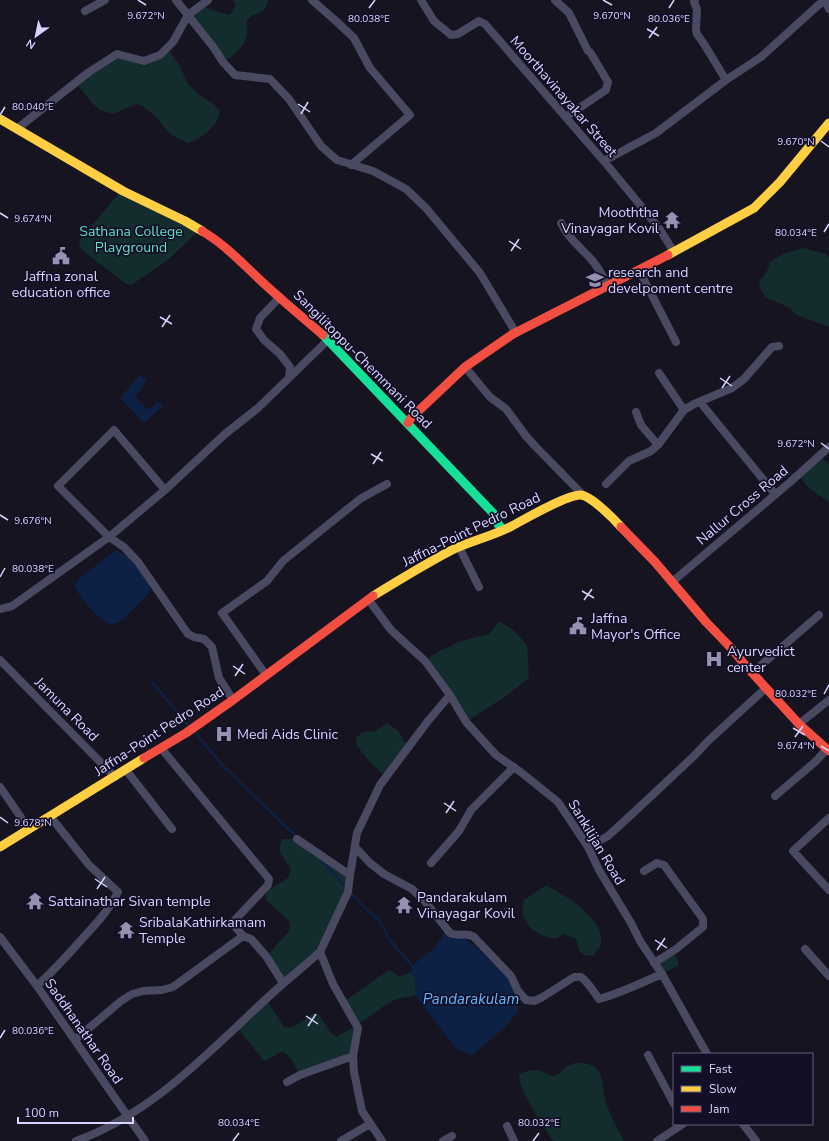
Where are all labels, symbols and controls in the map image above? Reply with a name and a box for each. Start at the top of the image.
text: 9.672°N [127,9,165,23]
text: 9.670°N [593,9,631,23]
text: 80.038°E [348,12,390,26]
text: 80.036°E [648,12,690,26]
north arrow [16,16,56,56]
street label: Moorthavinayakar Street [506,32,622,161]
text: N [23,35,38,52]
text: 80.040°E [12,100,54,114]
text: 9.670°N [777,135,815,149]
place label: Mooththa Vinayagar Kovil [560,203,660,238]
temple icon: Mooththa Vinayagar Kovil [662,210,682,230]
text: 9.674°N [14,212,52,226]
park label: Sathana College Playground [79,222,183,257]
text: 80.034°E [775,226,817,240]
public building icon: Jaffna zonal education office [51,246,71,266]
place label: research and develpoment centre [608,263,733,298]
place label: Jaffna zonal education office [12,267,110,302]
school or university icon: research and develpoment centre [585,270,605,290]
street label: Sangilitoppu-Chemmani Road [289,286,436,433]
text: 9.672°N [777,437,815,451]
street label: Nallur Cross Road [692,461,792,549]
street label: Jaffna-Point Pedro Road [398,488,543,572]
text: 9.676°N [14,514,52,528]
text: 80.038°E [12,562,54,576]
place label: Jaffna Mayor's Office [590,609,680,644]
public building icon: Jaffna Mayor's Office [568,616,588,636]
place label: Ayurvedict center [727,642,795,677]
hospital icon: Ayurvedict center [704,649,724,669]
street label: Jamuna Road [30,672,103,746]
street label: Jaffna-Point Pedro Road [90,682,228,781]
text: 80.032°E [775,687,817,701]
hospital icon: Medi Aids Clinic [214,724,234,744]
place label: Medi Aids Clinic [237,725,338,744]
text: 9.674°N [777,739,815,753]
street label: Sankilijan Road [564,796,630,888]
text: 9.678°N [14,816,52,830]
place label: Pandarakulam Vinayagar Kovil [416,888,516,923]
temple icon: Sattainathar Sivan temple [25,891,45,911]
place label: Sattainathar Sivan temple [48,892,210,911]
temple icon: Pandarakulam Vinayagar Kovil [394,895,414,915]
place label: SribalaKathirkamam Temple [139,913,266,948]
temple icon: SribalaKathirkamam Temple [116,920,136,940]
street label: Saddhanathar Road [40,975,127,1088]
water label: Pandarakulam [423,989,519,1009]
text: 80.036°E [12,1024,54,1038]
legend [673,1053,813,1125]
text: Fast [709,1061,732,1077]
text: Slow [709,1081,737,1097]
scale bar [18,1099,133,1125]
text: Jam [708,1101,730,1117]
text: 100 m [24,1105,59,1121]
text: 80.034°E [218,1116,260,1130]
text: 80.032°E [518,1116,560,1130]

